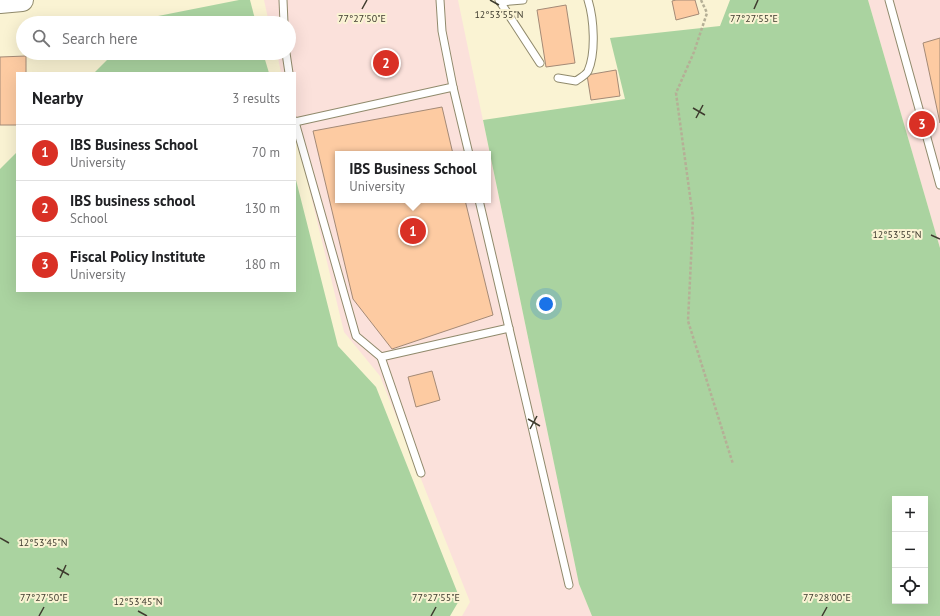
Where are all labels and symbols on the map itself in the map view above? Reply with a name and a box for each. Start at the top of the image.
text: 12°53'55"N [474,8,524,21]
text: 77°27'50"E [338,12,386,25]
text: 77°27'55"E [730,12,778,25]
pin: 2 [373,48,399,78]
pin: 3 [909,109,935,139]
pin: 1 [400,216,426,246]
text: 12°53'55"N [872,228,922,241]
your location [536,294,556,314]
text: 12°53'45"N [18,536,68,549]
text: 77°27'50"E [20,591,68,604]
text: 77°27'55"E [412,591,460,604]
text: 77°28'00"E [803,591,851,604]
text: 12°53'45"N [113,595,163,608]

